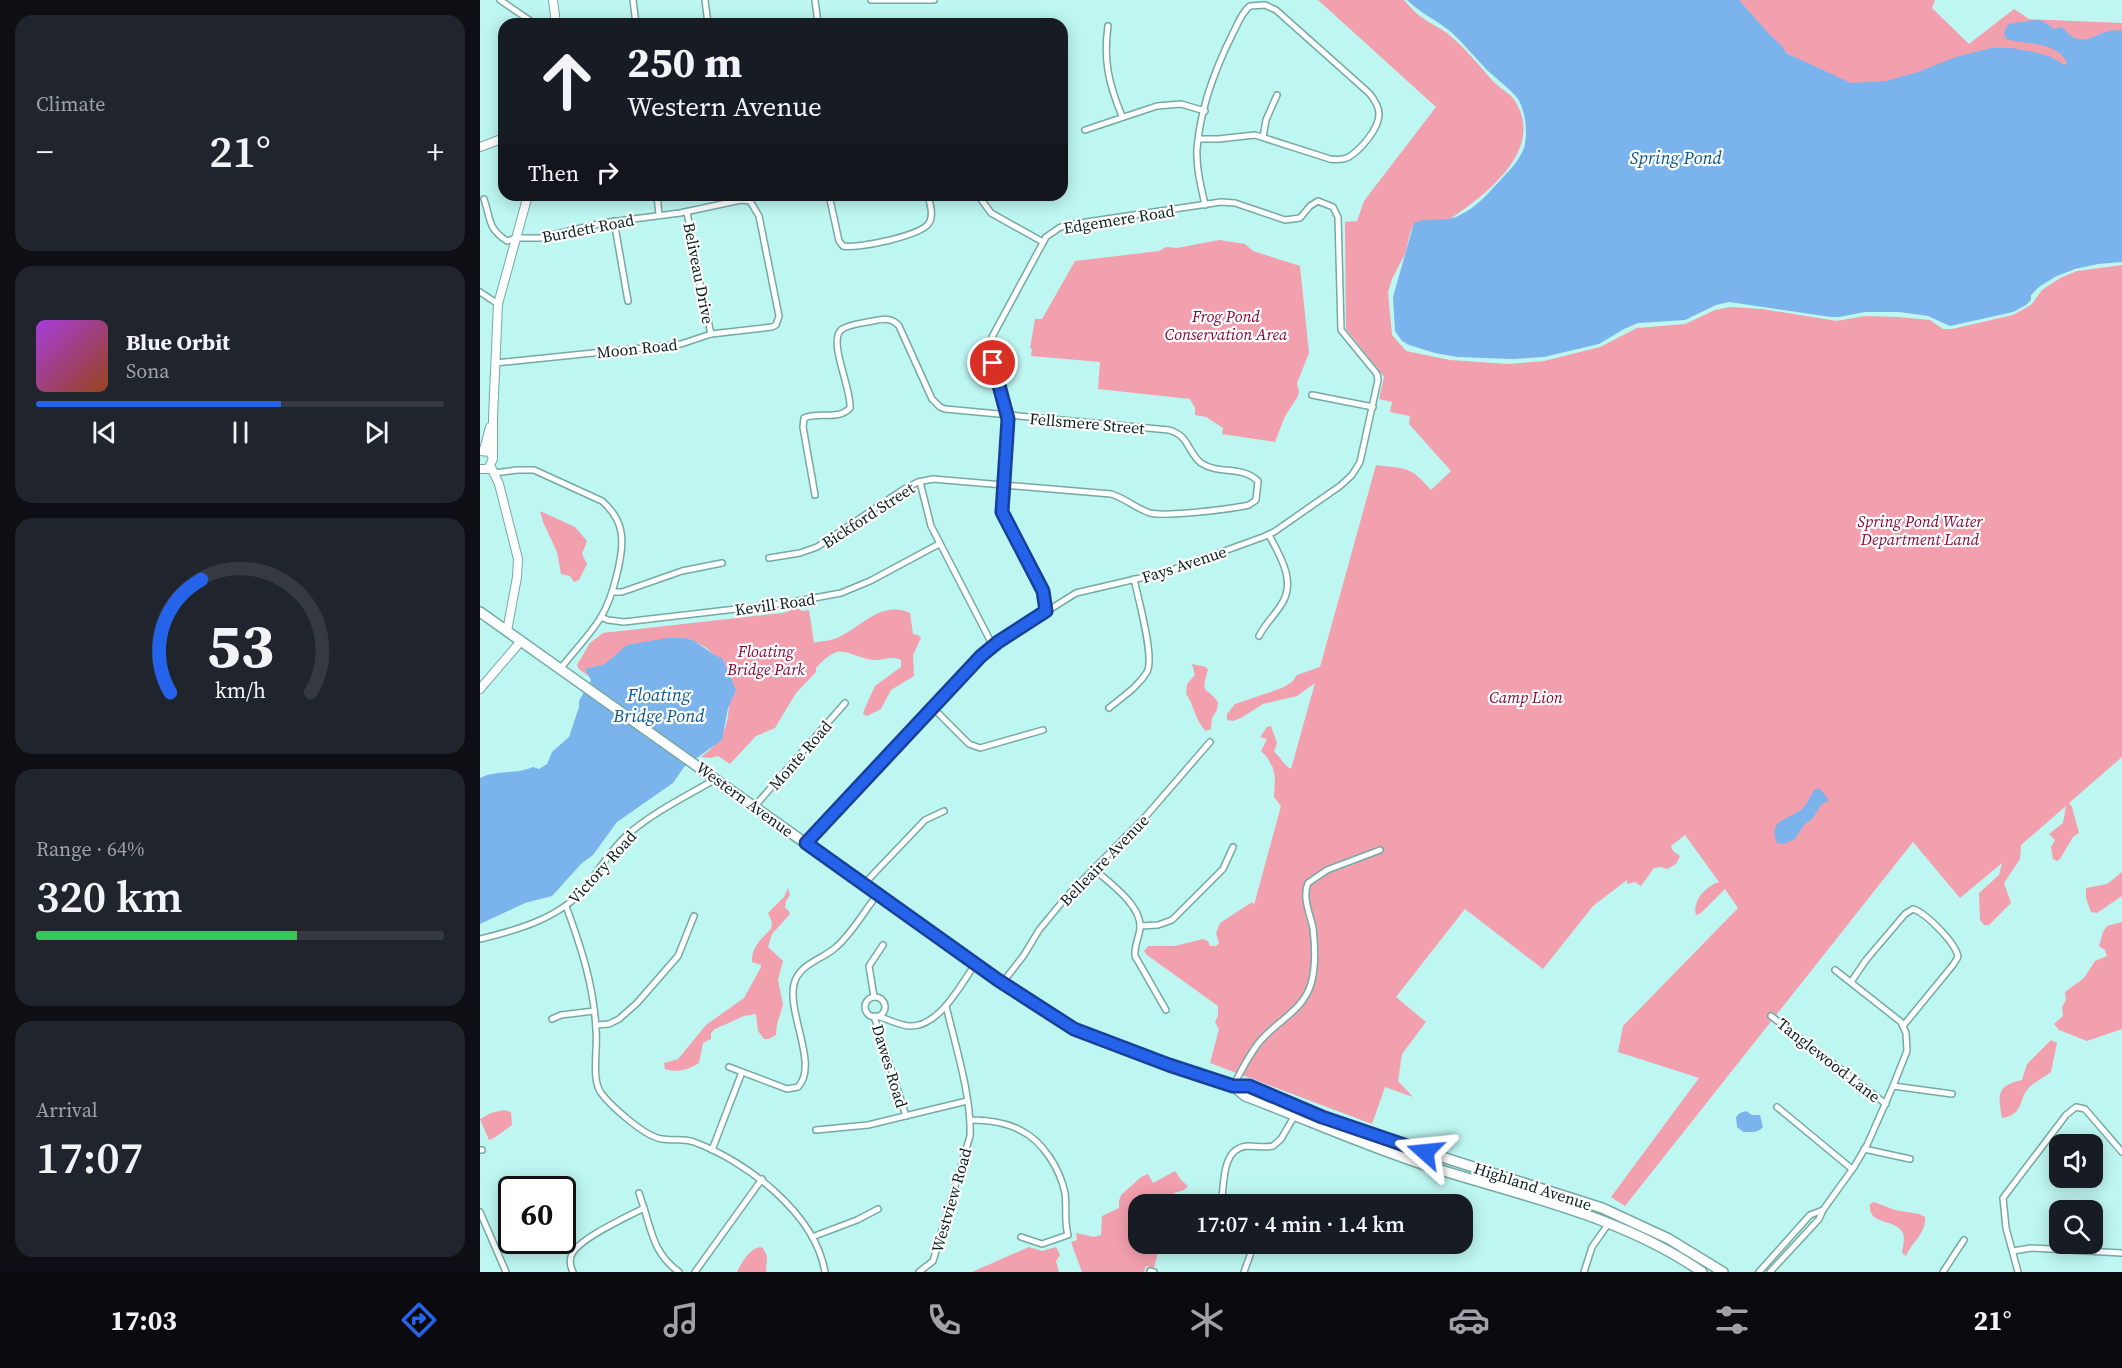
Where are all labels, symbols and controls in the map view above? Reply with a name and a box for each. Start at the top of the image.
text: 250 m [627,33,742,91]
icon: ahead [528,42,606,120]
text: Western Avenue [627,88,822,125]
text: Climate [36,90,105,118]
text: 21° [209,120,271,182]
text: − [36,129,54,174]
text: + [427,129,444,174]
water label: Spring Pond [1630,145,1723,170]
icon: right [591,156,624,189]
text: Then [528,158,579,188]
street label: Edgemere Road [1062,199,1176,239]
street label: Burdett Road [540,208,636,248]
street label: Beliveau Drive [678,220,720,326]
park label: Frog Pond Conservation Area [1165,305,1288,345]
text: Blue Orbit [126,327,230,357]
street label: Moon Road [595,333,679,363]
pin [967,337,1018,388]
icon: arrive [976,346,1009,379]
text: Sona [126,357,170,385]
street label: Fellsmere Street [1028,407,1146,439]
icon: previous [88,416,121,449]
icon: pause [224,416,257,449]
icon: next [360,416,393,449]
street label: Bickford Street [817,476,919,553]
park label: Spring Pond Water Department Land [1857,510,1983,550]
street label: Fays Avenue [1139,540,1229,588]
street label: Kevill Road [733,587,817,621]
text: 53 [206,602,274,688]
park label: Floating Bridge Park [726,640,805,680]
text: km/h [214,676,266,705]
water label: Floating Bridge Pond [612,682,705,728]
park label: Camp Lion [1489,686,1563,708]
street label: Monte Road [764,715,836,795]
street label: Western Avenue [692,756,798,842]
street label: Belleaire Avenue [1055,809,1153,911]
street label: Victory Road [563,825,641,909]
text: Range · 64% [36,835,145,863]
text: 320 km [36,865,183,927]
street label: Tanglewood Lane [1773,1013,1885,1107]
street label: Dawes Road [867,1022,913,1110]
text: Arrival [36,1096,98,1124]
position arrow [1393,1120,1457,1184]
text: 17:07 [36,1126,143,1188]
map controls [2049,1134,2103,1254]
button: sound [2049,1134,2103,1188]
street label: Westview Road [926,1145,976,1255]
street label: Highland Avenue [1471,1157,1595,1215]
speed limit sign: 60 [498,1176,576,1254]
button: search [2049,1200,2103,1254]
text: 17:07 · 4 min · 1.4 km [1196,1209,1405,1239]
icon: directions [398,1299,440,1341]
icon: music [660,1299,702,1341]
icon: phone [923,1299,965,1341]
icon: climate [1186,1299,1228,1341]
icon: car [1448,1299,1490,1341]
icon: filters [1711,1299,1753,1341]
text: 17:03 [110,1302,177,1339]
text: 21° [1973,1302,2012,1339]

